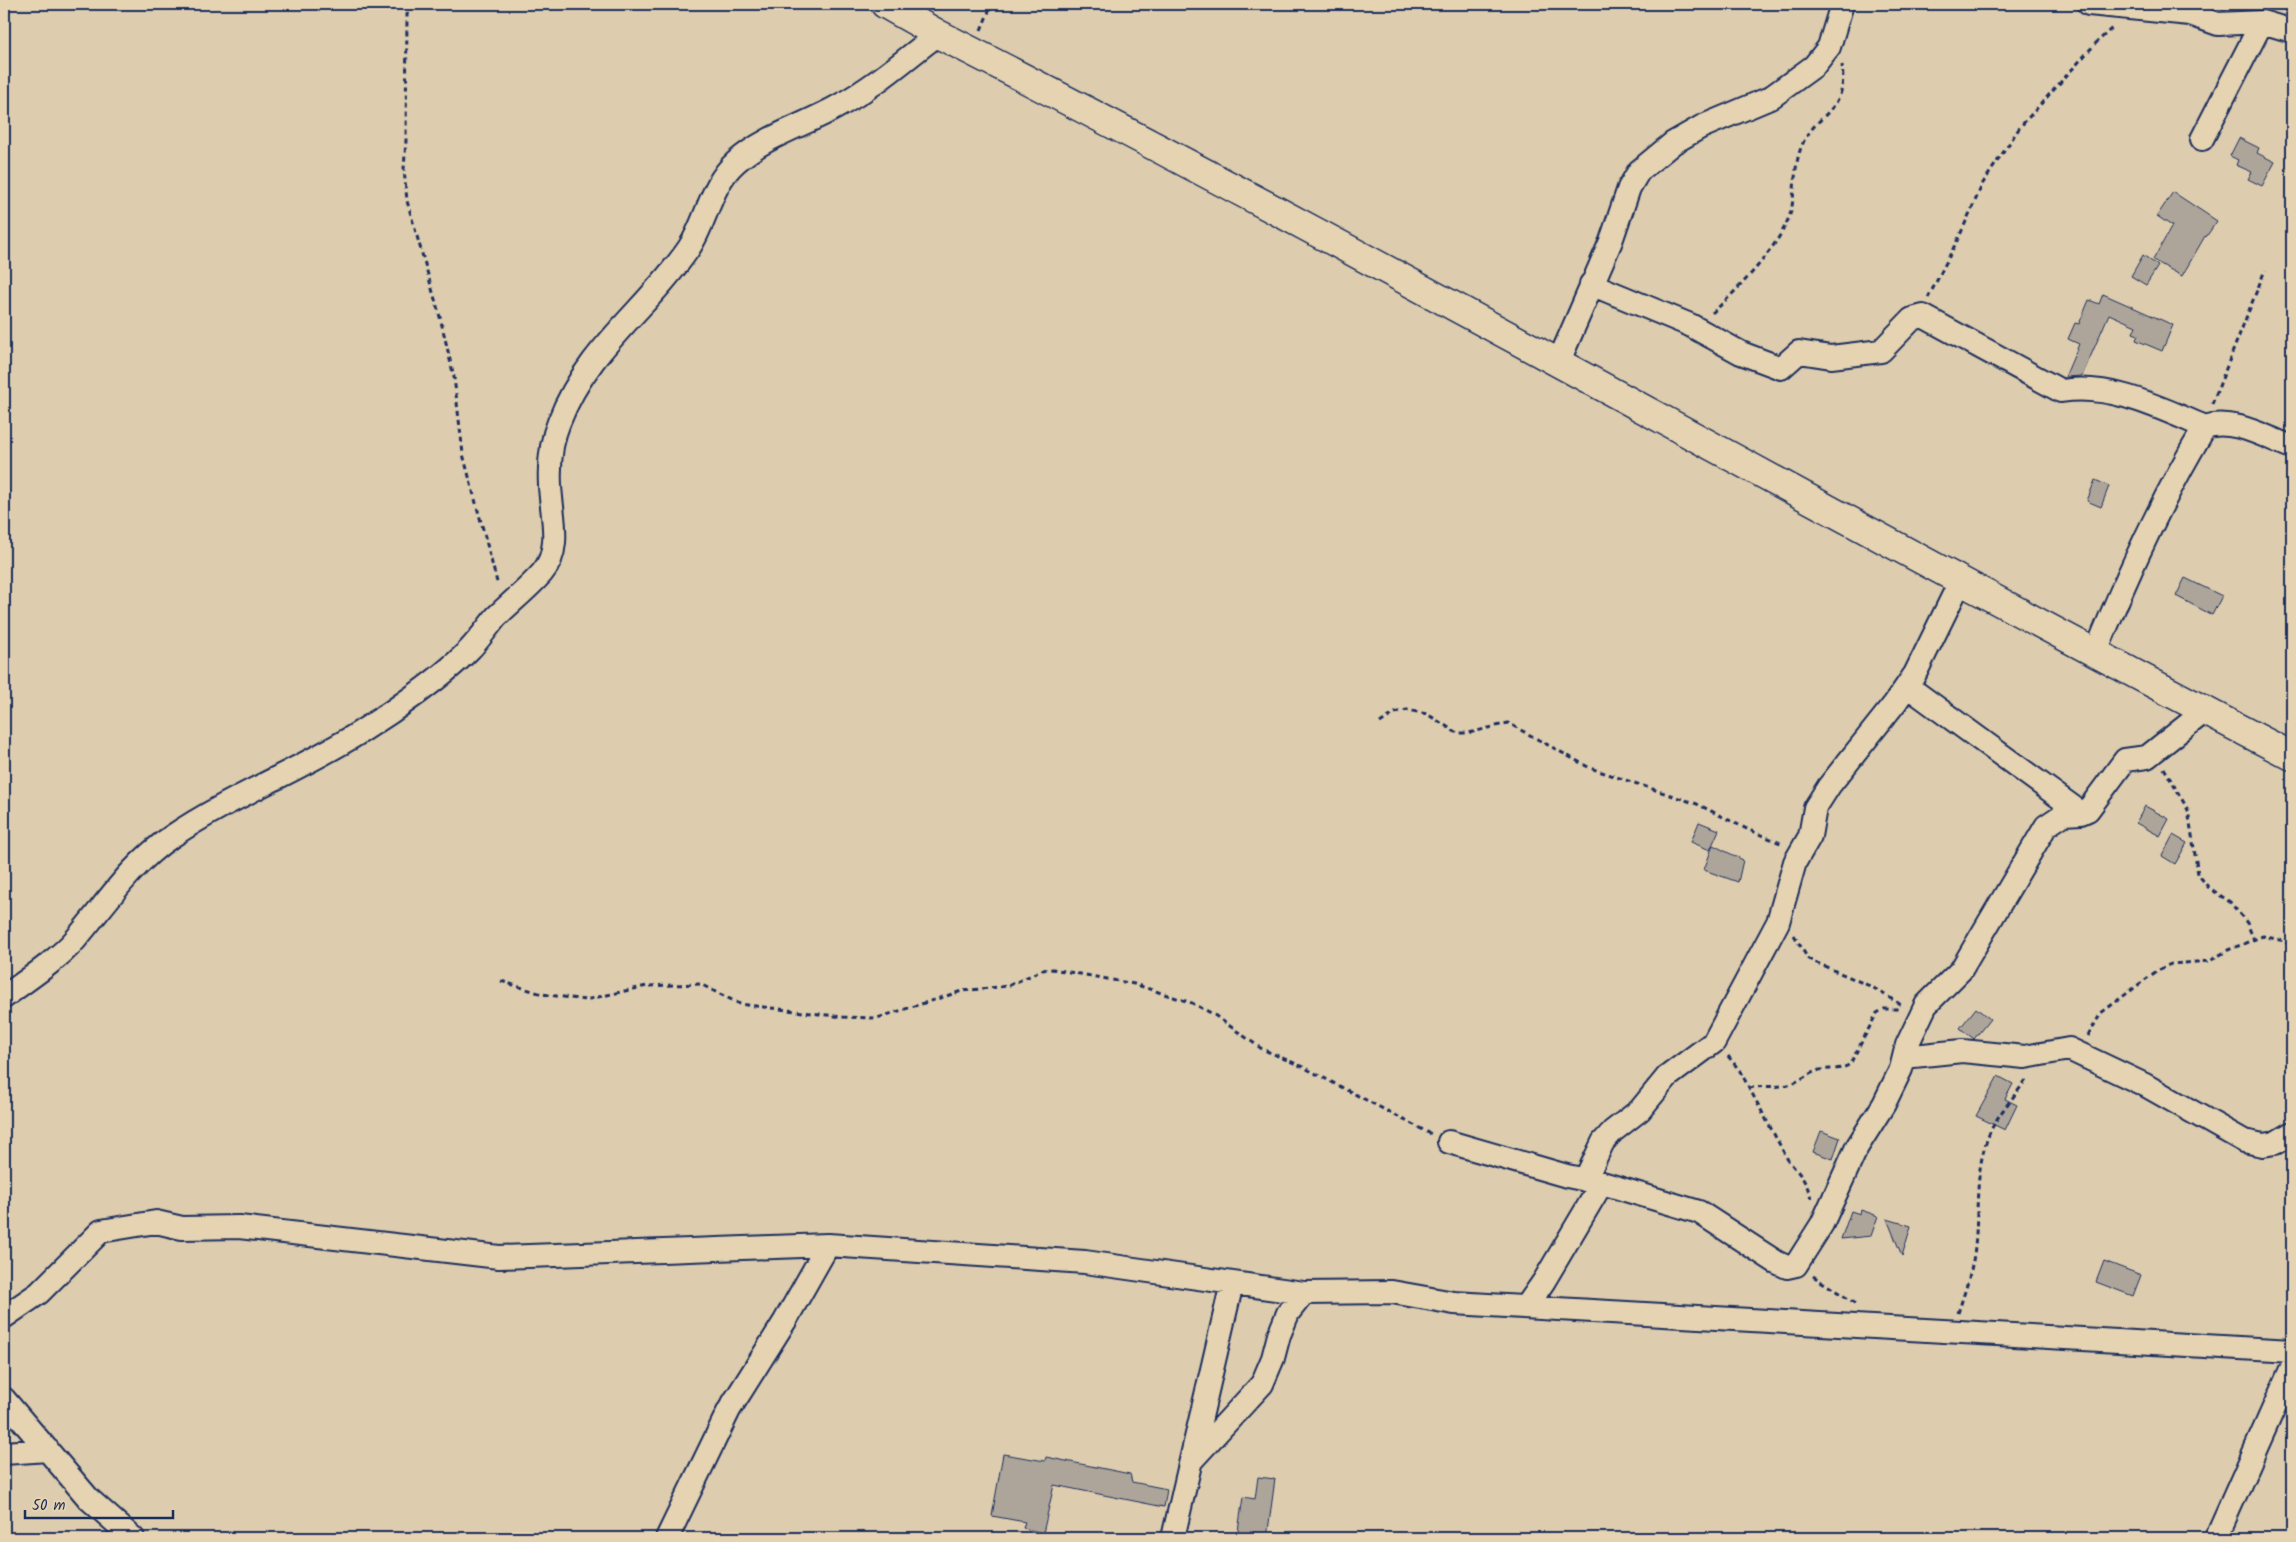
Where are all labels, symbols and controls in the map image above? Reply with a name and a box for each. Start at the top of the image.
scale bar [25,1487,172,1519]
text: 50 m [32,1494,66,1518]

